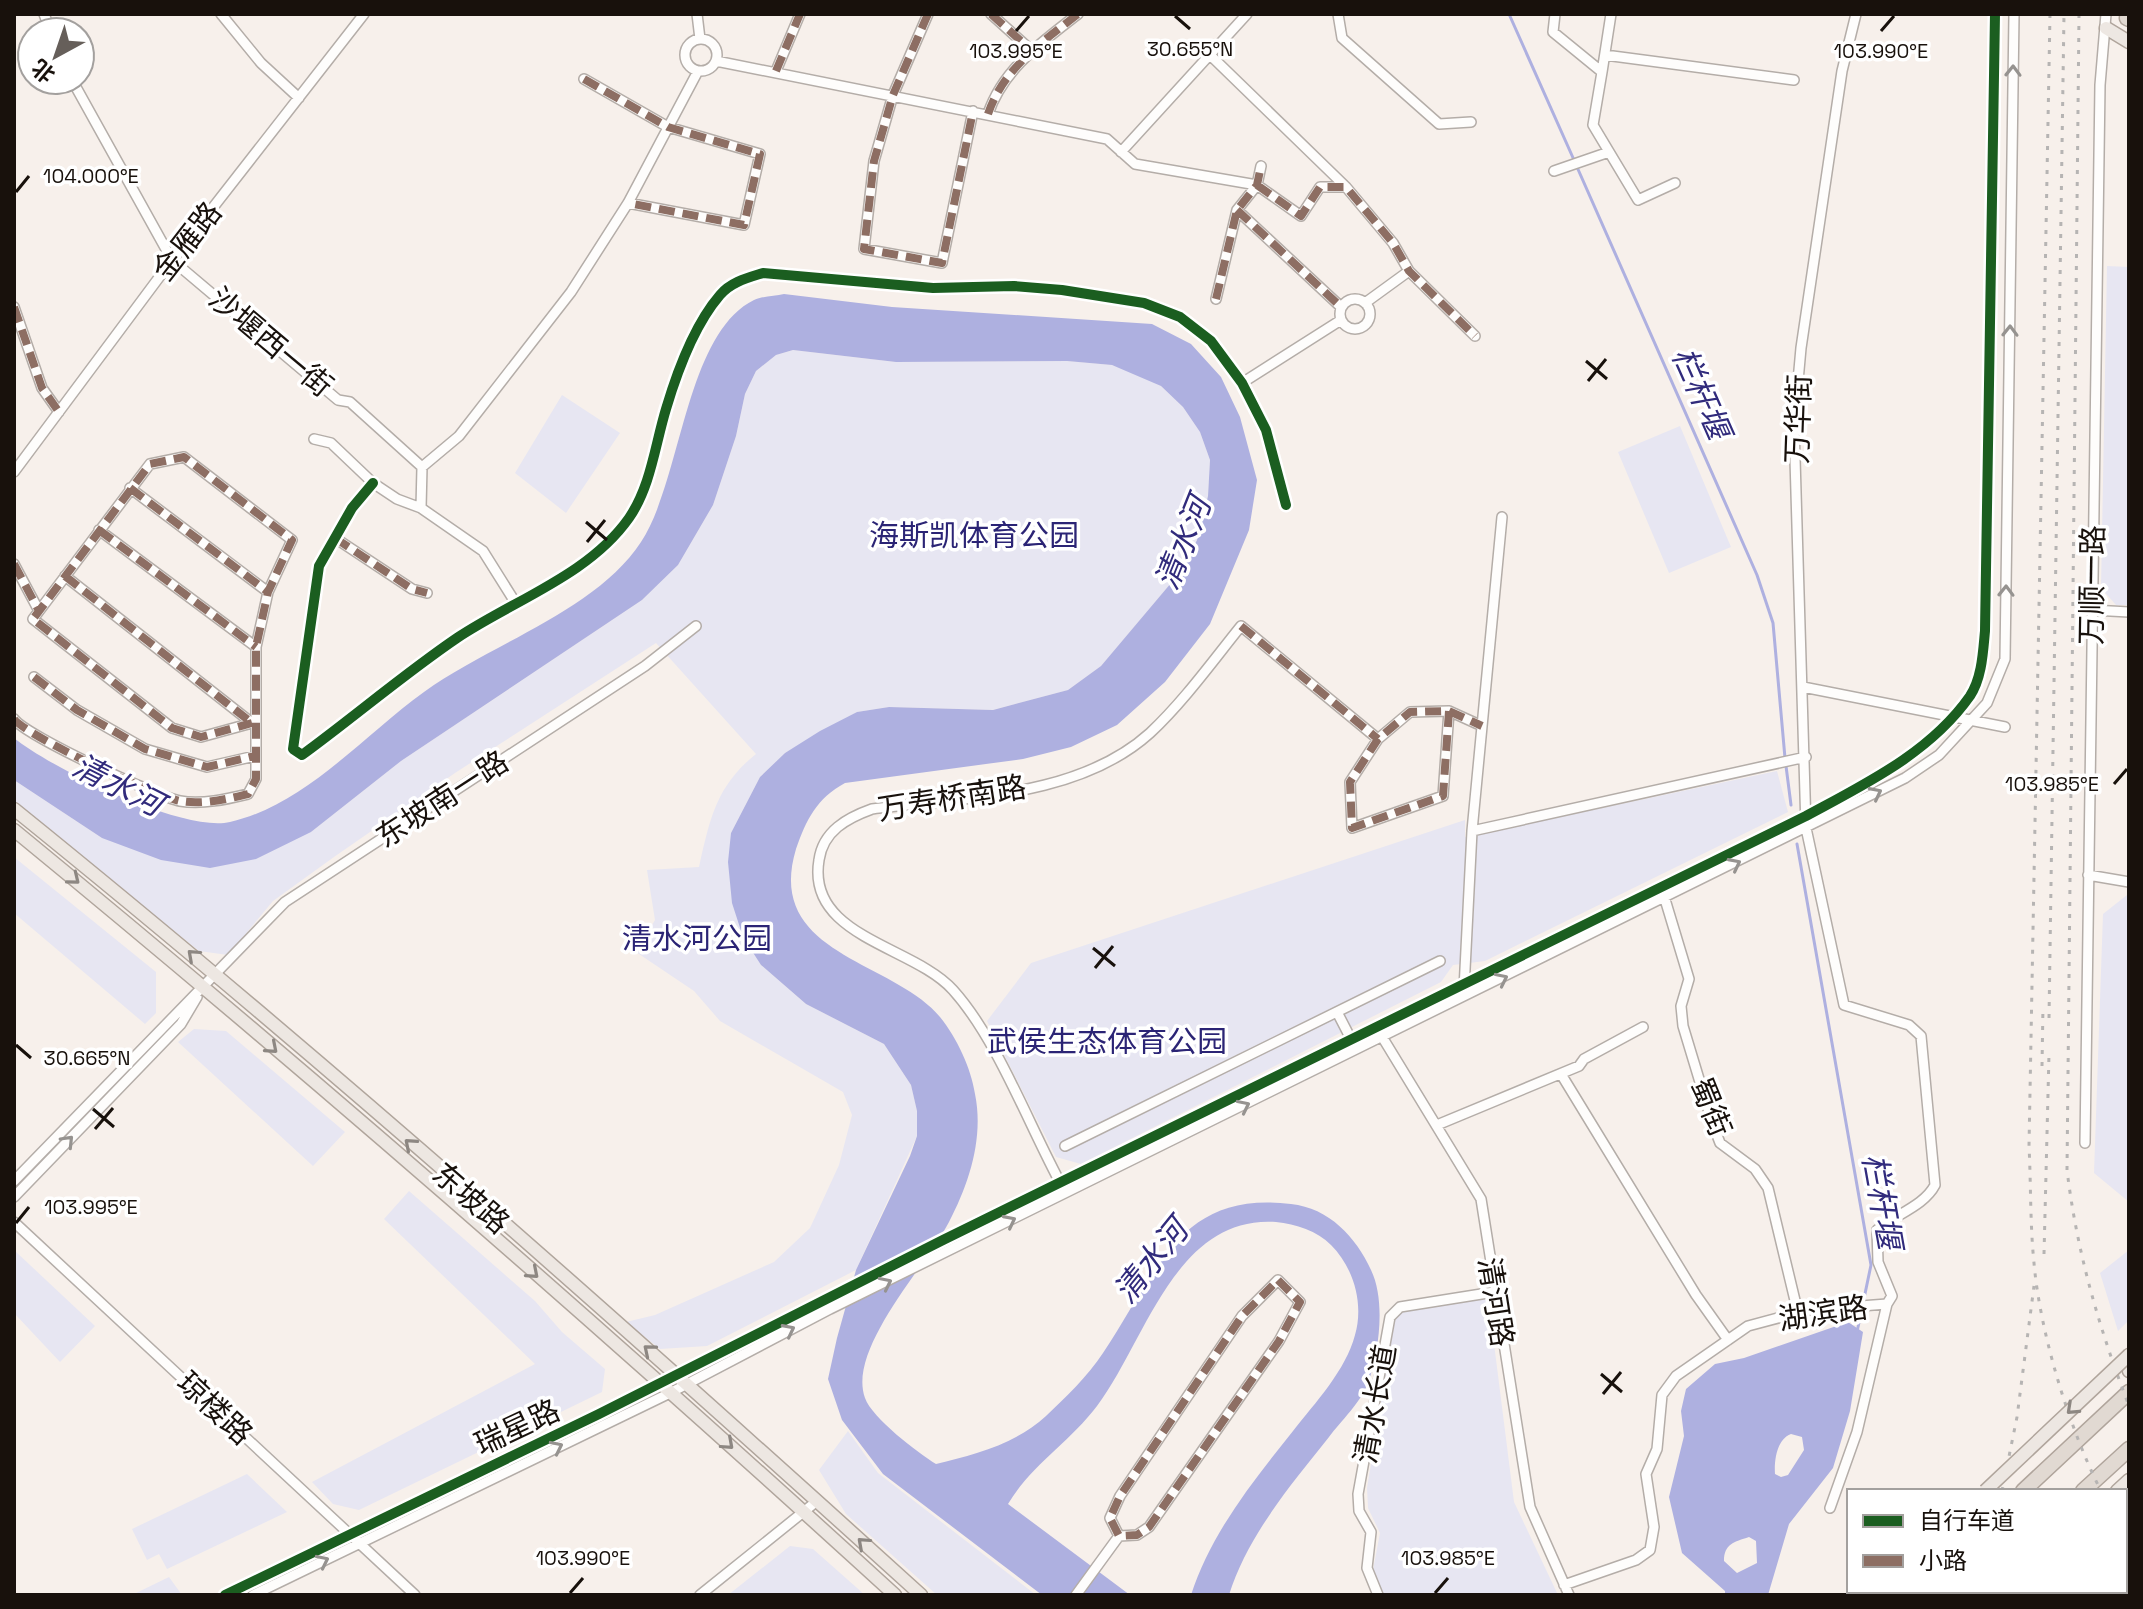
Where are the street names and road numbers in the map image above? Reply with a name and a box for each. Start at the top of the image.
street label: 金雁路 [144,194,230,288]
street label: 沙堰西一街 [201,279,341,405]
street label: 万华街 [1777,373,1819,465]
street label: 万顺一路 [2071,525,2113,645]
street label: 东坡南一路 [368,742,516,856]
street label: 万寿桥南路 [875,767,1029,829]
street label: 蜀街 [1682,1072,1740,1142]
street label: 东坡路 [424,1154,518,1242]
street label: 清河路 [1470,1255,1522,1349]
street label: 湖滨路 [1776,1287,1870,1339]
street label: 清水长道 [1345,1342,1405,1466]
street label: 琼楼路 [169,1363,261,1453]
street label: 瑞星路 [468,1390,566,1464]

